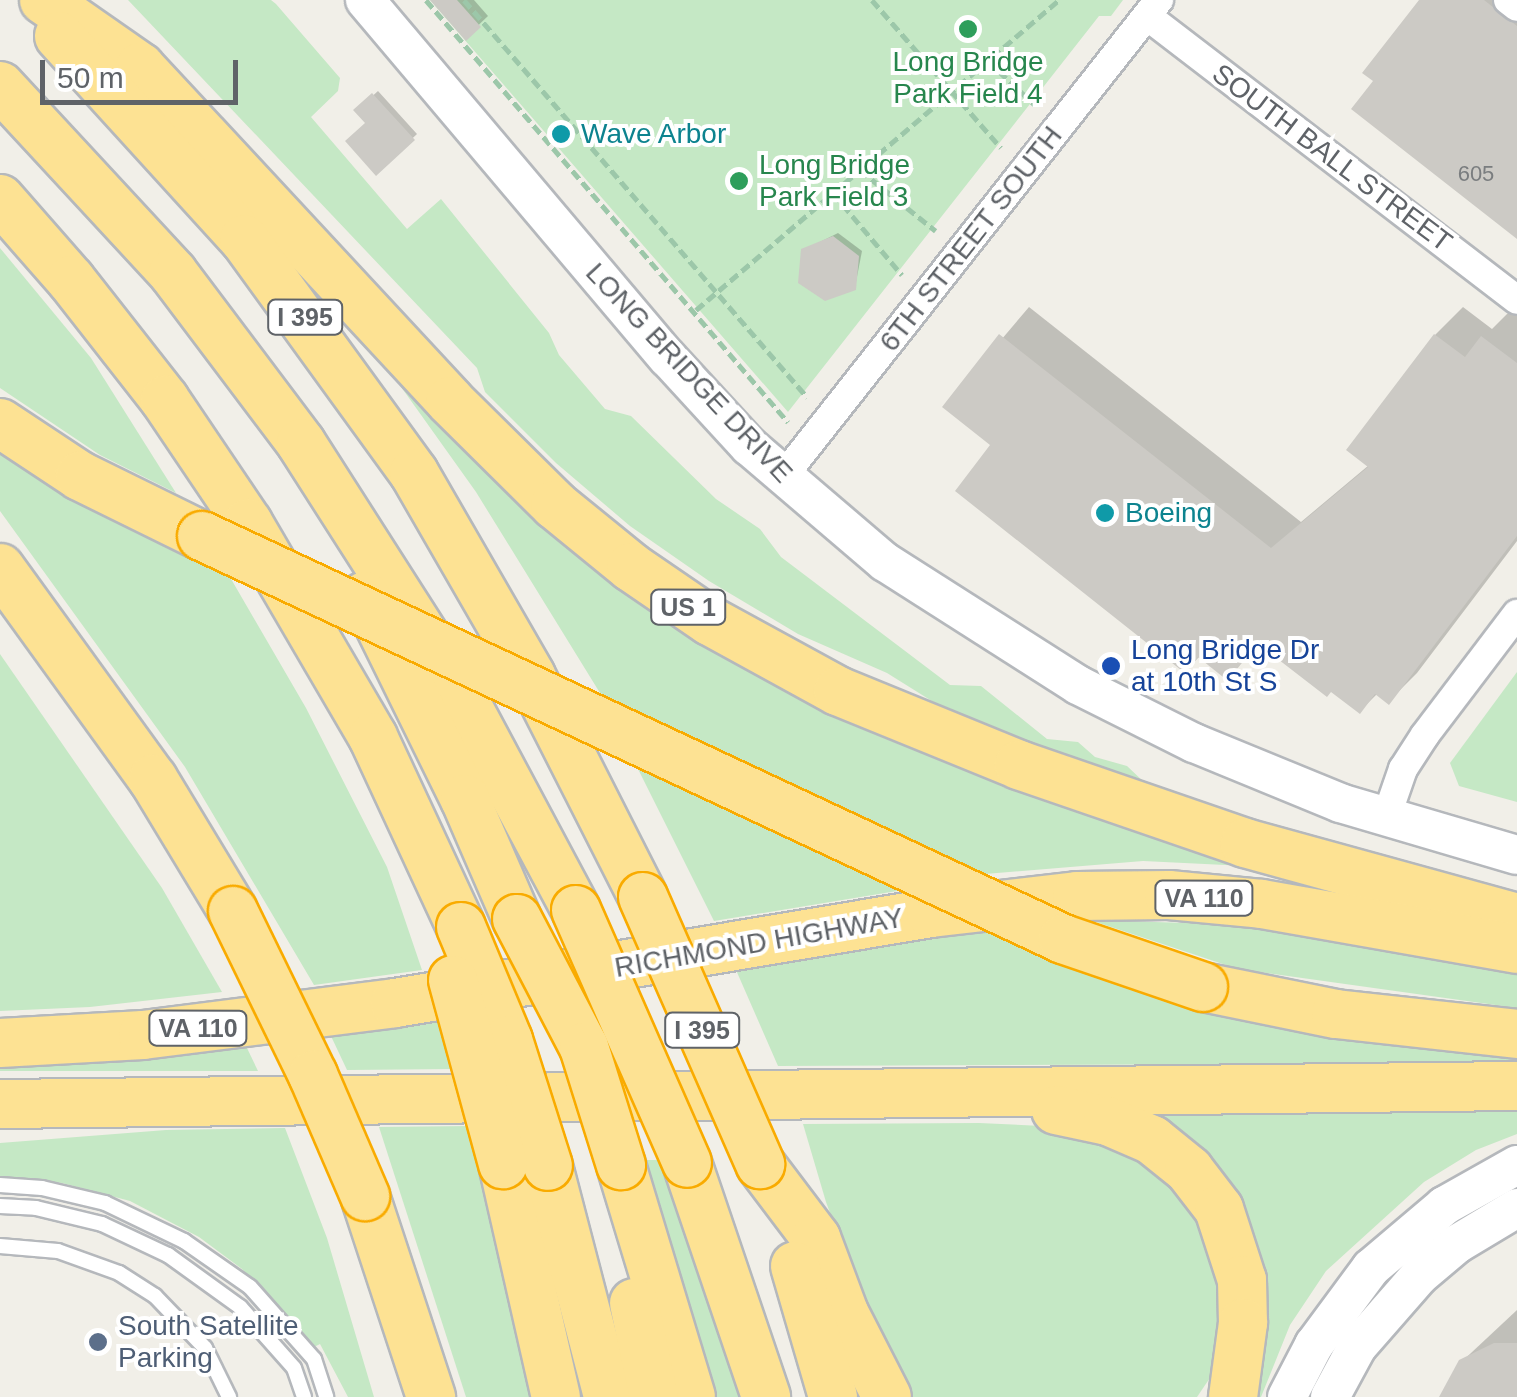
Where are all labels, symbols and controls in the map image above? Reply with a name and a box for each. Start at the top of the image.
marker: Long Bridge Park Field 4 [957,18,979,40]
scale bar [45,40,242,102]
place label: Long Bridge Park Field 4 [892,45,1044,111]
street label: SOUTH BALL STREET [1205,57,1459,259]
text: 50 m [57,61,124,94]
place label: Wave Arbor [581,117,728,151]
street label: 6TH STREET SOUTH [873,120,1069,358]
marker: Wave Arbor [550,123,572,145]
place label: Long Bridge Park Field 3 [759,148,910,214]
house number: 605 [1458,161,1494,187]
marker: Long Bridge Park Field 3 [728,170,750,192]
street label: LONG BRIDGE DRIVE [579,256,799,490]
road number: I 395 [265,297,345,337]
place label: Boeing [1125,496,1212,530]
marker: Boeing [1094,502,1116,524]
road number: US 1 [648,587,728,627]
place label: Long Bridge Dr at 10th St S [1131,633,1319,699]
marker: Long Bridge Dr at 10th St S [1100,655,1122,677]
road number: VA 110 [1152,878,1256,918]
street label: RICHMOND HIGHWAY [612,901,906,985]
road number: VA 110 [146,1008,250,1048]
road number: I 395 [662,1010,742,1050]
place label: South Satellite Parking [118,1309,299,1375]
marker: South Satellite Parking [87,1331,109,1353]

